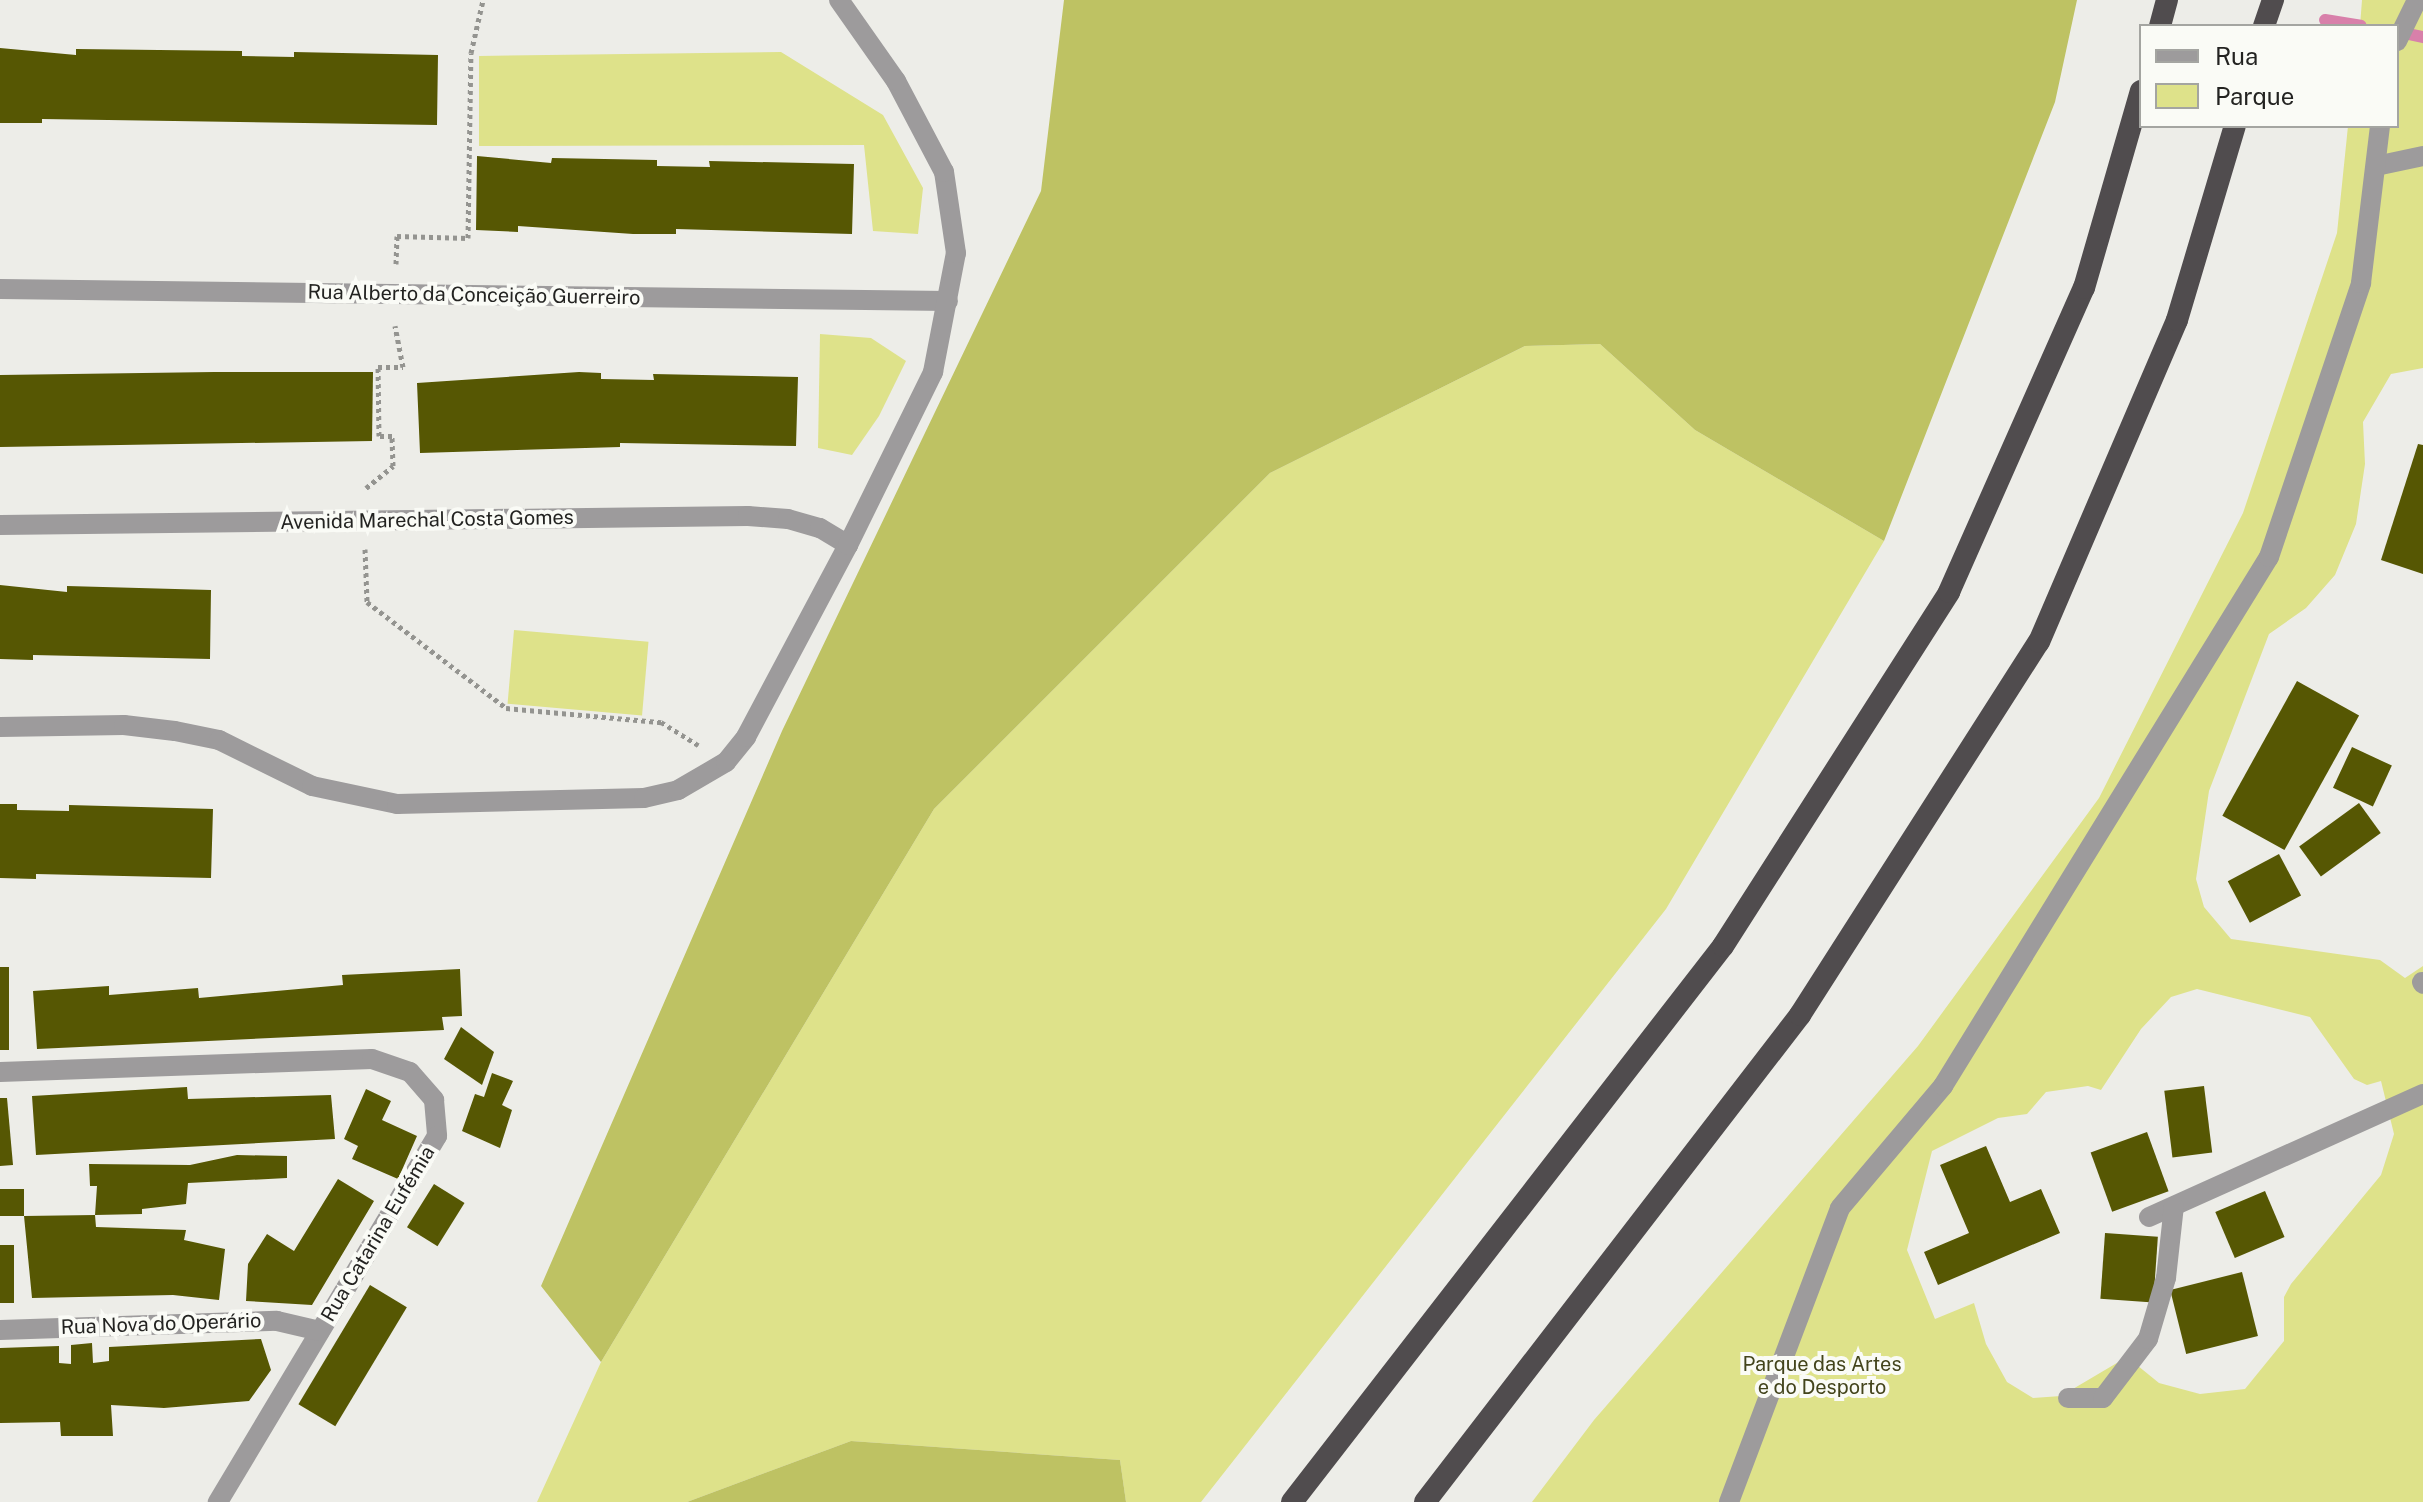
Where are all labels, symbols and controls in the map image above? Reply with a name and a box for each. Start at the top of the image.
legend [2139,24,2399,128]
text: Rua [2215,42,2258,70]
text: Parque [2215,82,2294,110]
street label: Rua Alberto da Conceição Guerreiro [307,280,641,310]
street label: Avenida Marechal Costa Gomes [280,505,574,535]
street label: Rua Catarina Eufémia [316,1142,440,1326]
street label: Rua Nova do Operário [60,1308,262,1340]
park label: Parque das Artes e do Desporto [1742,1353,1902,1400]

